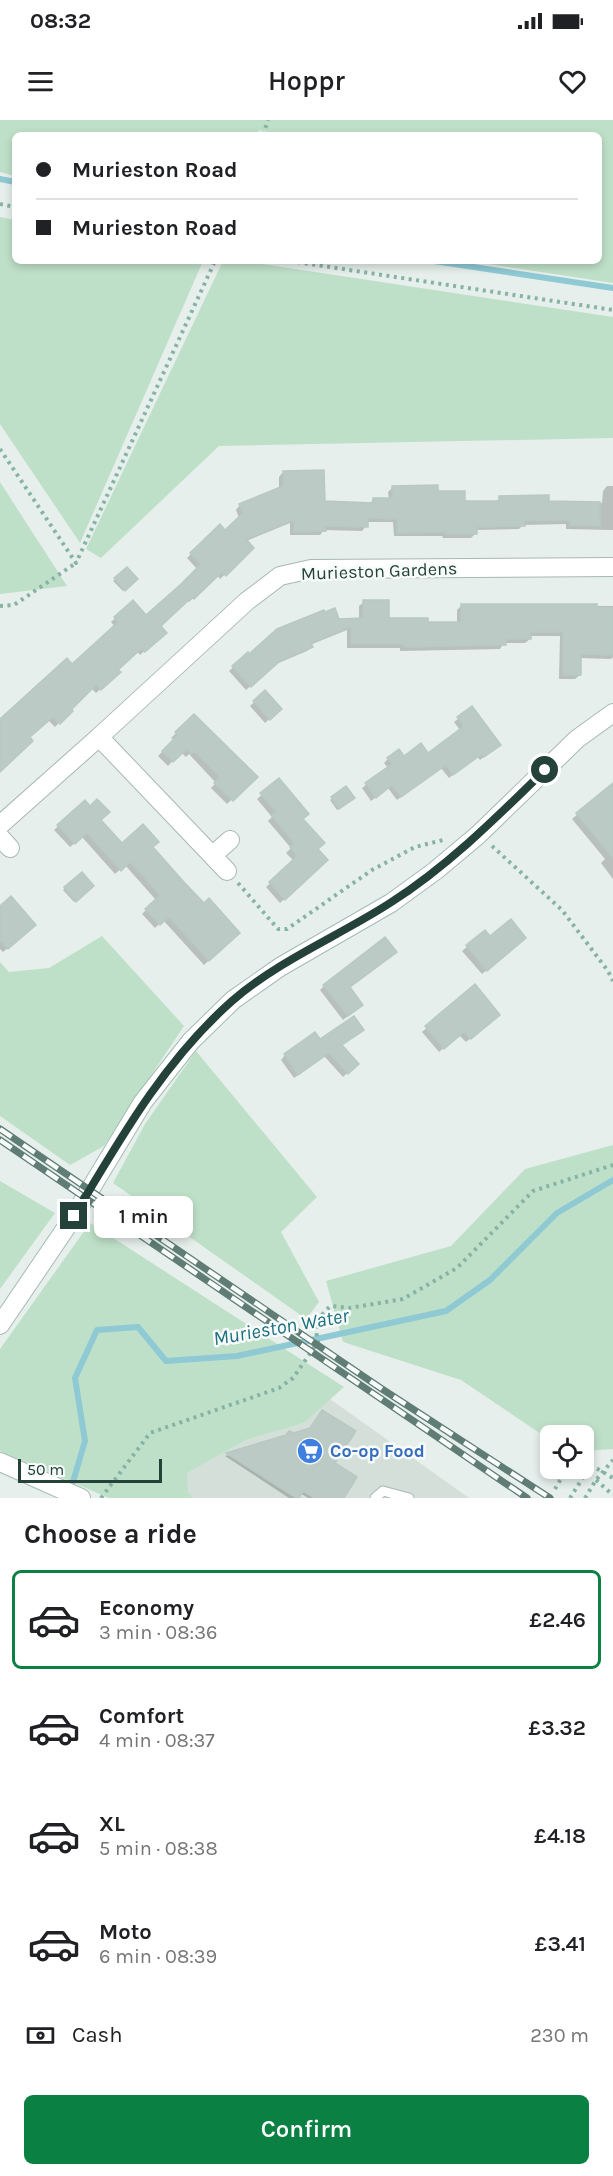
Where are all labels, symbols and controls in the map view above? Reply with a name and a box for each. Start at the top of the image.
text: 08:32 [30,8,91,34]
icon: menu [24,65,57,98]
text: Hoppr [268,65,345,97]
icon: heart [556,65,589,98]
text: Murieston Road [72,157,238,183]
text: Murieston Road [72,215,238,241]
street label: Murieston Gardens [300,557,458,585]
route start [531,756,558,783]
callout: 1 min [95,1195,194,1237]
route end [60,1202,87,1229]
text: 1 min [119,1205,168,1228]
water label: Murieston Water [211,1304,352,1350]
map controls [540,1425,594,1479]
button: locate [540,1425,594,1479]
supermarket icon: Co-op Food [295,1436,325,1466]
place label: Co-op Food [330,1440,425,1462]
scale bar [18,1456,162,1484]
text: 50 m [27,1460,64,1479]
text: Choose a ride [24,1518,197,1550]
icon: car [27,1593,81,1647]
text: Economy [99,1595,194,1621]
text: £2.46 [529,1607,586,1633]
text: 3 min · 08:36 [99,1621,217,1644]
icon: car [27,1701,81,1755]
text: Comfort [99,1703,184,1729]
text: £3.32 [528,1715,586,1741]
text: 4 min · 08:37 [99,1729,215,1752]
icon: car [27,1809,81,1863]
text: XL [99,1811,125,1837]
text: £4.18 [534,1823,586,1849]
text: 5 min · 08:38 [99,1837,218,1860]
icon: car [27,1917,81,1971]
text: Moto [99,1919,152,1945]
text: £3.41 [534,1931,586,1957]
text: 6 min · 08:39 [99,1945,217,1968]
icon: cash [24,2019,57,2052]
text: Cash [72,2022,122,2048]
text: 230 m [530,2024,589,2047]
button: Confirm [24,2095,589,2164]

